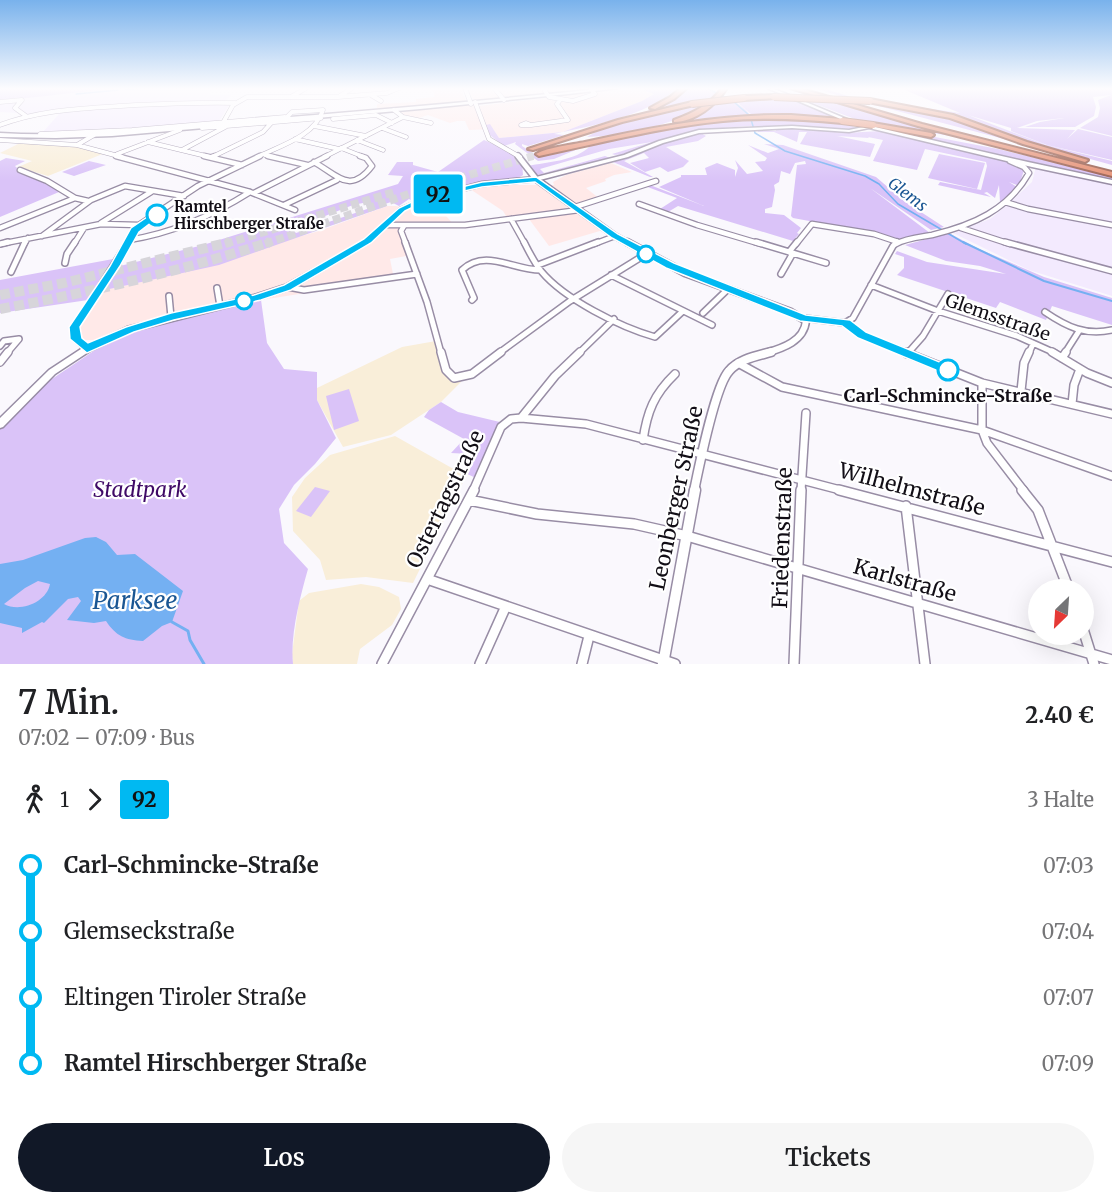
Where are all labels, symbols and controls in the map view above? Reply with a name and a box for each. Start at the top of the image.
water label: Glems [884,173,932,216]
line badge: 92 [411,174,465,214]
text: 92 [426,181,450,208]
place label: Ramtel Hirschberger Straße [174,197,324,233]
marker: Ramtel Hirschberger Straße [146,204,168,226]
unlabelled marker [637,245,655,263]
street label: Glemsstraße [942,288,1054,346]
unlabelled marker [235,292,253,310]
marker: Carl-Schmincke-Straße [937,359,959,381]
place label: Carl-Schmincke-Straße [844,384,1052,407]
street label: Leonberger Straße [643,403,709,593]
street label: Ostertagstraße [400,426,490,572]
street label: Wilhelmstraße [835,456,988,521]
street label: Friedenstraße [766,467,798,609]
park label: Stadtpark [93,476,187,503]
street label: Karlstraße [850,552,960,608]
north arrow [1028,579,1094,645]
map controls [1028,579,1094,645]
water label: Parksee [92,585,178,616]
text: 7 Min. [18,682,119,723]
text: 2.40 € [1025,701,1094,729]
text: 07:02 – 07:09 · Bus [18,725,195,750]
icon: walk [18,783,51,816]
icon: forward [78,783,111,816]
text: 92 [132,786,157,813]
text: 1 [60,787,69,812]
text: 3 Halte [1027,787,1094,812]
text: Carl-Schmincke-Straße [64,851,319,879]
text: 07:03 [1043,853,1094,878]
text: Glemseckstraße [64,917,235,945]
text: 07:04 [1042,919,1094,944]
text: Eltingen Tiroler Straße [64,983,306,1011]
text: 07:07 [1043,985,1094,1010]
text: Ramtel Hirschberger Straße [64,1049,367,1077]
text: 07:09 [1042,1051,1094,1076]
button: Los [18,1123,550,1192]
button: Tickets [562,1123,1094,1192]

